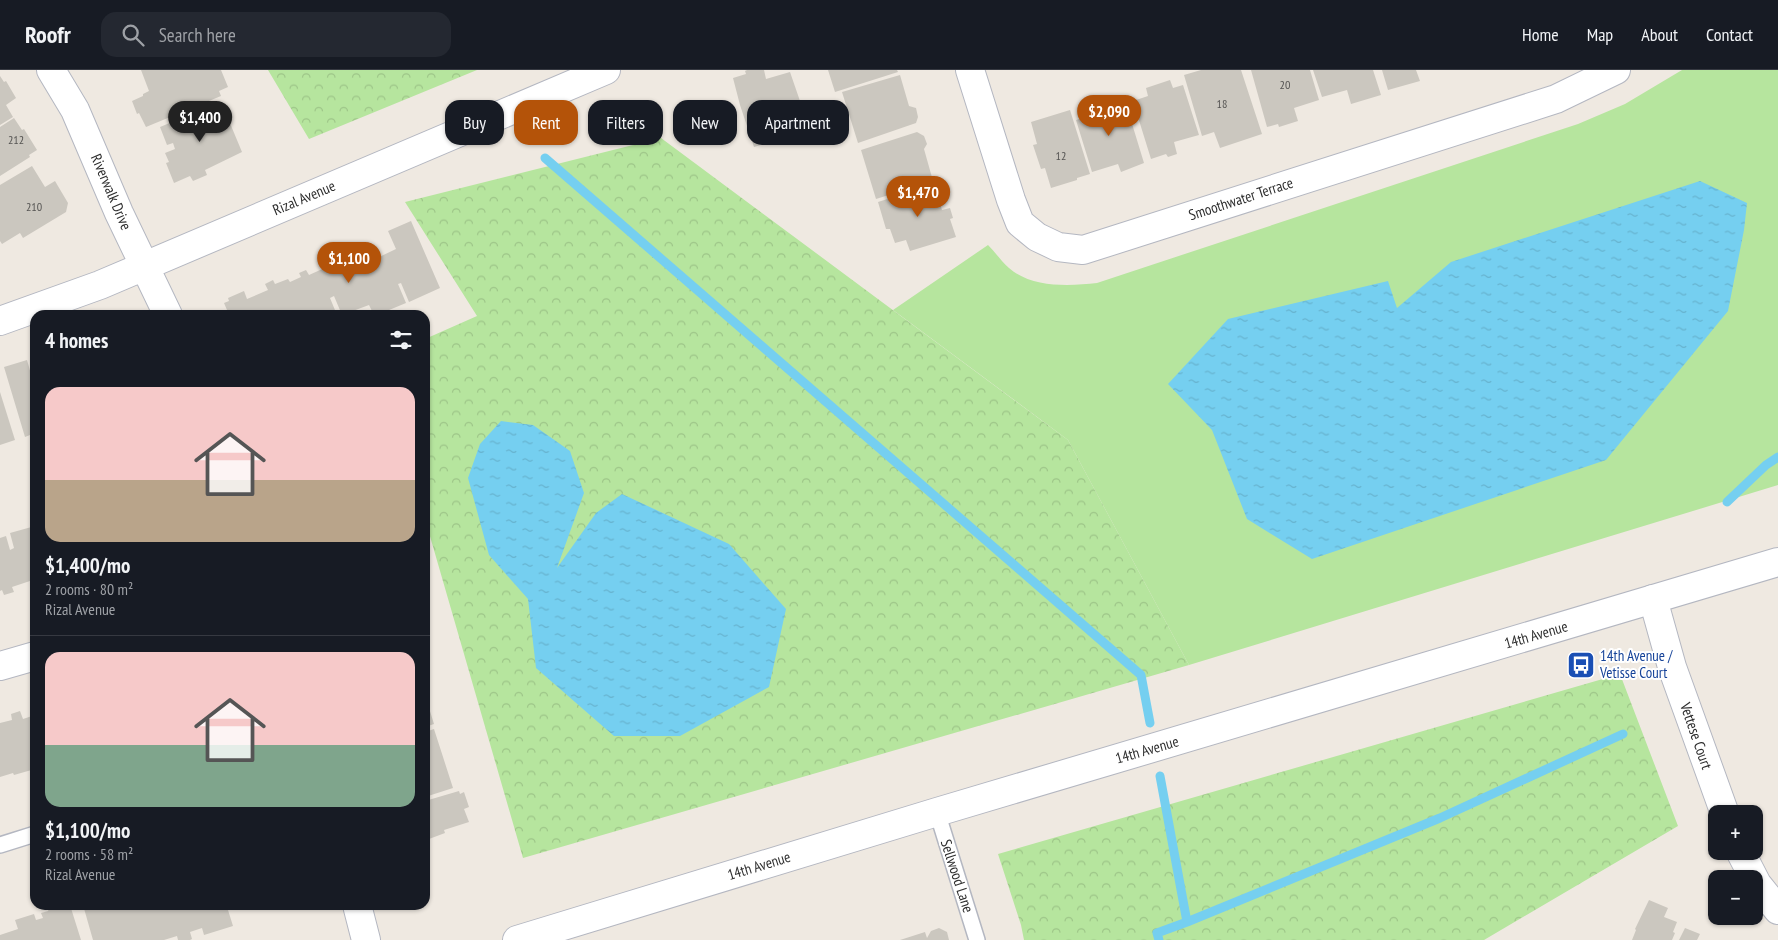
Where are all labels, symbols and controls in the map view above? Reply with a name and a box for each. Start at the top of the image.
search box [101,12,451,57]
text: Roofr [25,19,71,50]
icon: search [119,21,147,49]
text: Search here [159,23,236,47]
text: Home [1522,23,1559,46]
text: Map [1587,23,1613,46]
text: About [1641,23,1678,46]
text: Contact [1706,23,1753,46]
house number: 20 [1280,77,1290,92]
pin: $2,090 [1068,94,1150,137]
house number: 18 [1217,96,1227,111]
pin: $1,400 [159,100,241,143]
chip: Buy [445,100,504,145]
chip: Rent [514,100,578,145]
chip: Filters [588,100,663,145]
chip: New [673,100,737,145]
chip: Apartment [747,100,849,145]
text: $2,090 [1088,101,1130,121]
text: $1,400 [179,107,221,127]
house number: 212 [8,132,24,147]
house number: 12 [1056,148,1066,163]
street label: Riverwalk Drive [87,151,136,233]
street label: Smoothwater Terrace [1186,173,1295,224]
street label: Rizal Avenue [270,176,338,219]
pin: $1,470 [877,176,959,218]
text: $1,470 [897,182,939,202]
house number: 210 [26,199,42,214]
pin: $1,100 [308,242,390,284]
text: $1,100 [328,248,370,268]
icon: filters [387,326,415,354]
text: 4 homes [45,327,108,354]
icon: home [185,419,275,509]
text: $1,400/mo [45,552,130,579]
text: 2 rooms · 80 m² [45,579,133,599]
text: Rizal Avenue [45,599,115,619]
street label: 14th Avenue [1502,616,1570,653]
place label: 14th Avenue / Vetisse Court [1599,646,1673,682]
bus stop icon: 14th Avenue / Vetisse Court [1566,650,1596,680]
icon: home [185,685,275,775]
street label: Vettese Court [1676,699,1717,772]
street label: 14th Avenue [1113,731,1181,768]
map controls [1708,805,1763,925]
button: + [1708,805,1763,860]
text: $1,100/mo [45,817,130,844]
street label: Sellwood Lane [937,837,978,915]
text: 2 rooms · 58 m² [45,844,133,864]
street label: 14th Avenue [725,847,793,884]
text: Rizal Avenue [45,864,115,884]
button: − [1708,870,1763,925]

